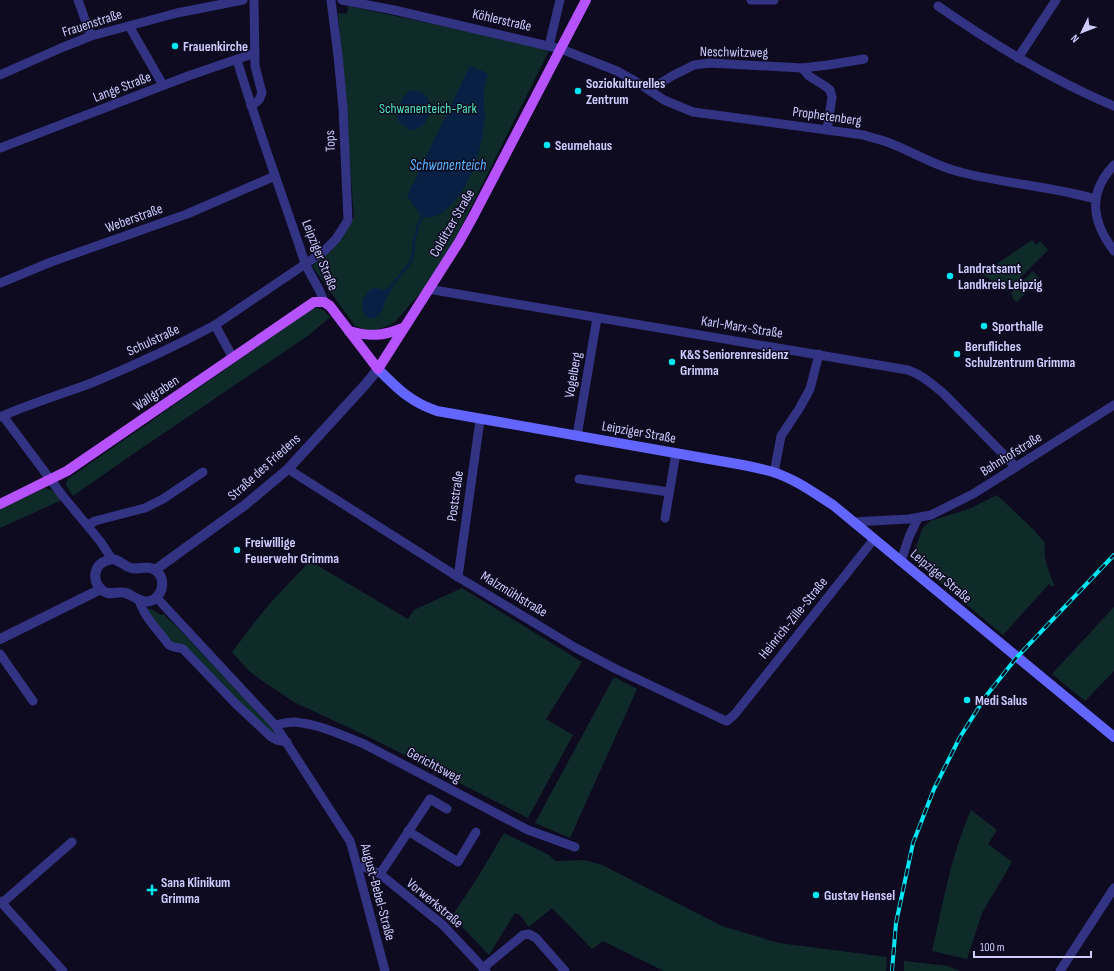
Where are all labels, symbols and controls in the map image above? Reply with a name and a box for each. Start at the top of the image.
street label: Frauenstraße [60,5,124,41]
street label: Köhlerstraße [471,5,533,35]
north arrow [1062,12,1102,52]
text: N [1068,32,1082,45]
place label: Frauenkirche [183,38,248,55]
marker: Frauenkirche [170,41,180,51]
street label: Neschwitzweg [700,43,769,61]
street label: Lange Straße [91,68,153,106]
place label: Soziokulturelles Zentrum [586,75,665,108]
marker: Soziokulturelles Zentrum [573,86,583,96]
park label: Schwanenteich-Park [379,100,478,117]
street label: Prophetenberg [791,103,863,129]
street label: Tops [321,130,339,152]
place label: Seumehaus [555,137,612,154]
marker: Seumehaus [542,140,552,150]
water label: Schwanenteich [410,156,486,175]
street label: Colditzer Straße [426,186,478,260]
street label: Weberstraße [103,200,165,236]
street label: Leipziger Straße [298,217,342,293]
place label: Landratsamt Landkreis Leipzig [958,260,1043,293]
marker: Landratsamt Landkreis Leipzig [945,271,955,281]
street label: Karl-Marx-Straße [700,312,784,342]
place label: Sporthalle [992,318,1043,335]
street label: Schulstraße [124,320,182,360]
marker: Sporthalle [979,321,989,331]
place label: Berufliches Schulzentrum Grimma [965,338,1075,371]
place label: K&S Seniorenresidenz Grimma [680,346,789,379]
marker: Berufliches Schulzentrum Grimma [952,349,962,359]
street label: Vogelberg [561,350,585,399]
marker: K&S Seniorenresidenz Grimma [667,357,677,367]
street label: Wallgraben [130,372,182,414]
street label: Leipziger Straße [601,417,677,447]
street label: Bahnhofstraße [977,428,1045,480]
street label: Straße des Friedens [224,430,304,504]
street label: Poststraße [443,470,467,522]
place label: Freiwillige Feuerwehr Grimma [245,534,339,567]
marker: Freiwillige Feuerwehr Grimma [232,545,242,555]
street label: Leipziger Straße [907,545,975,607]
street label: Malzmühlstraße [478,567,550,621]
street label: Heinrich-Zille-Straße [755,574,831,662]
place label: Medi Salus [975,692,1027,709]
marker: Medi Salus [962,695,972,705]
street label: Gerichtsweg [404,744,464,787]
street label: August-Bebel-Straße [357,841,399,942]
place label: Sana Klinikum Grimma [161,874,230,907]
street label: Vorwerkstraße [403,874,467,932]
marker: Sana Klinikum Grimma [146,884,158,896]
place label: Gustav Hensel [824,887,895,904]
marker: Gustav Hensel [811,890,821,900]
scale bar [974,933,1091,959]
text: 100 m [980,940,1005,955]

